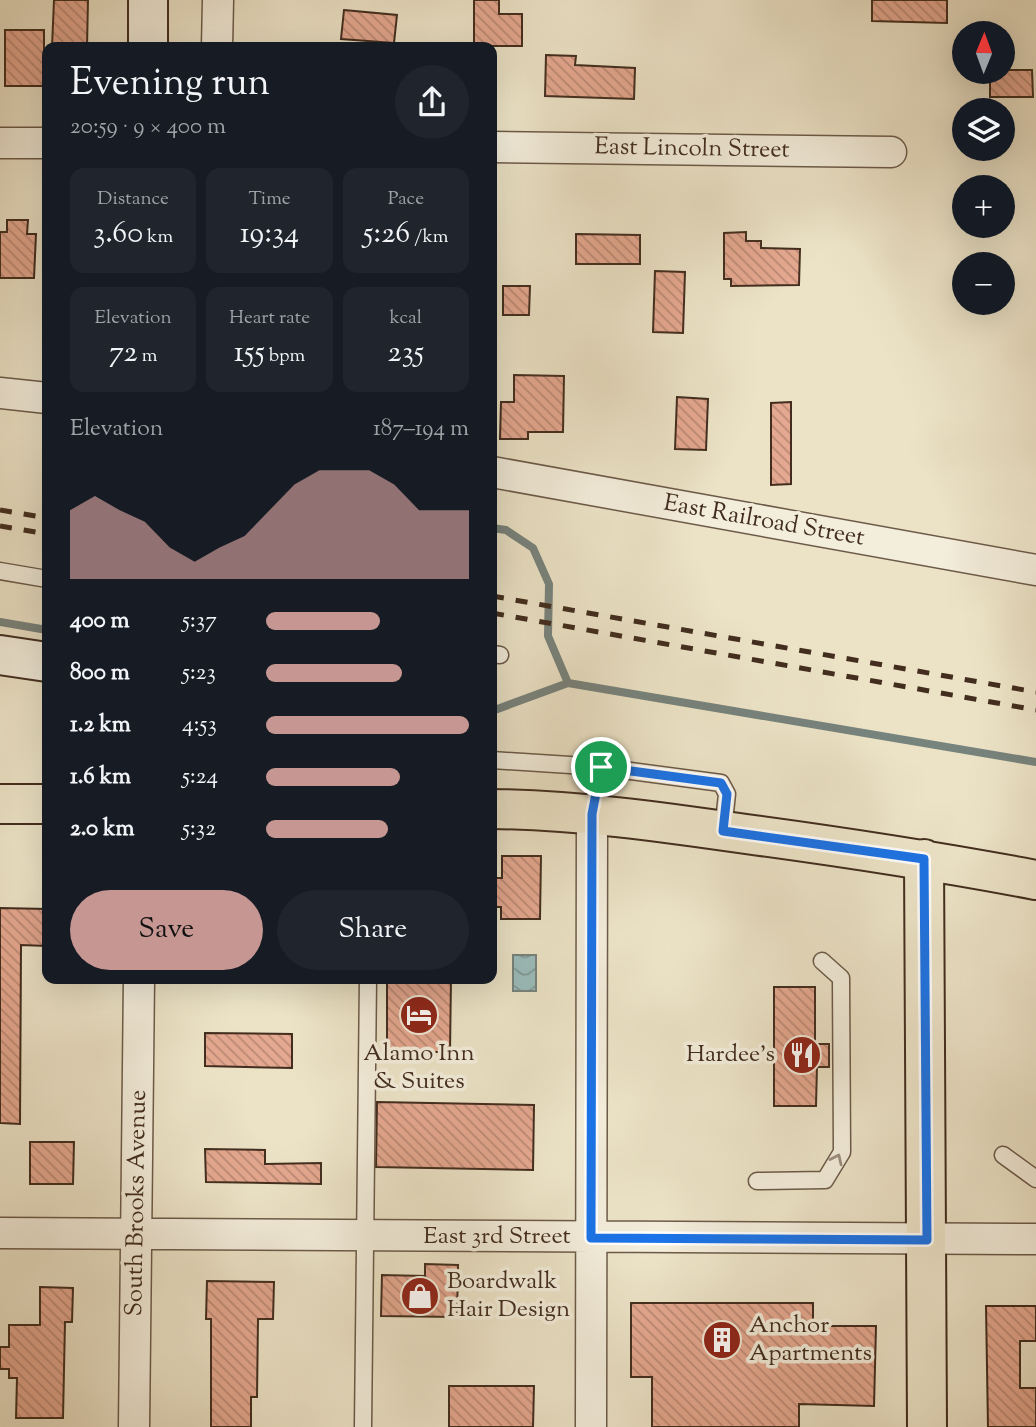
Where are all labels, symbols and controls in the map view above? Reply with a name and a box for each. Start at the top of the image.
north arrow [952,21,1015,84]
map controls [952,21,1015,315]
text: Evening run [70,58,270,112]
button: share [395,65,469,139]
button: layers [952,98,1015,161]
text: 20:59 · 9 × 400 m [70,111,226,144]
street label: East Lincoln Street [594,130,790,168]
button: + [952,175,1015,238]
text: Distance [97,186,169,213]
text: Time [248,186,291,213]
text: Pace [388,186,424,213]
text: 3.60 [93,213,143,256]
text: 19:34 [240,213,299,256]
text: 5:26 [363,213,410,256]
text: km [143,224,173,251]
text: /km [410,224,449,251]
button: − [952,252,1015,315]
text: Elevation [95,305,172,332]
text: Heart rate [229,305,310,332]
text: kcal [390,305,422,332]
text: 72 [109,332,138,375]
text: 155 [234,332,265,375]
text: 235 [388,332,424,375]
text: m [138,343,157,370]
text: bpm [265,343,305,370]
text: Elevation [70,413,163,446]
text: 187–194 m [373,413,469,446]
street label: East Railroad Street [661,487,867,555]
text: 400 m [70,605,130,638]
text: 5:37 [182,605,217,638]
text: 800 m [70,657,130,690]
text: 5:23 [182,657,216,690]
text: 1.2 km [70,709,131,742]
text: 4:53 [182,709,217,742]
pin [571,737,631,797]
icon: arrive [582,748,620,786]
text: 1.6 km [70,761,131,794]
text: 5:24 [182,761,218,794]
text: 2.0 km [70,813,135,846]
text: 5:32 [182,813,216,846]
button: Save [70,890,263,970]
button: Share [277,890,469,970]
hotel icon: Alamo Inn & Suites [398,994,440,1036]
restaurant icon: Hardee's [781,1034,823,1076]
place label: Alamo Inn & Suites [363,1037,475,1099]
place label: Hardee's [686,1038,775,1072]
street label: South Brooks Avenue [118,1089,156,1317]
one-way arrow [828,1153,842,1166]
street label: East 3rd Street [423,1220,571,1254]
place label: Boardwalk Hair Design [447,1265,570,1327]
shop icon: Boardwalk Hair Design [399,1275,441,1317]
place label: Anchor Apartments [749,1309,872,1371]
building icon: Anchor Apartments [701,1319,743,1361]

